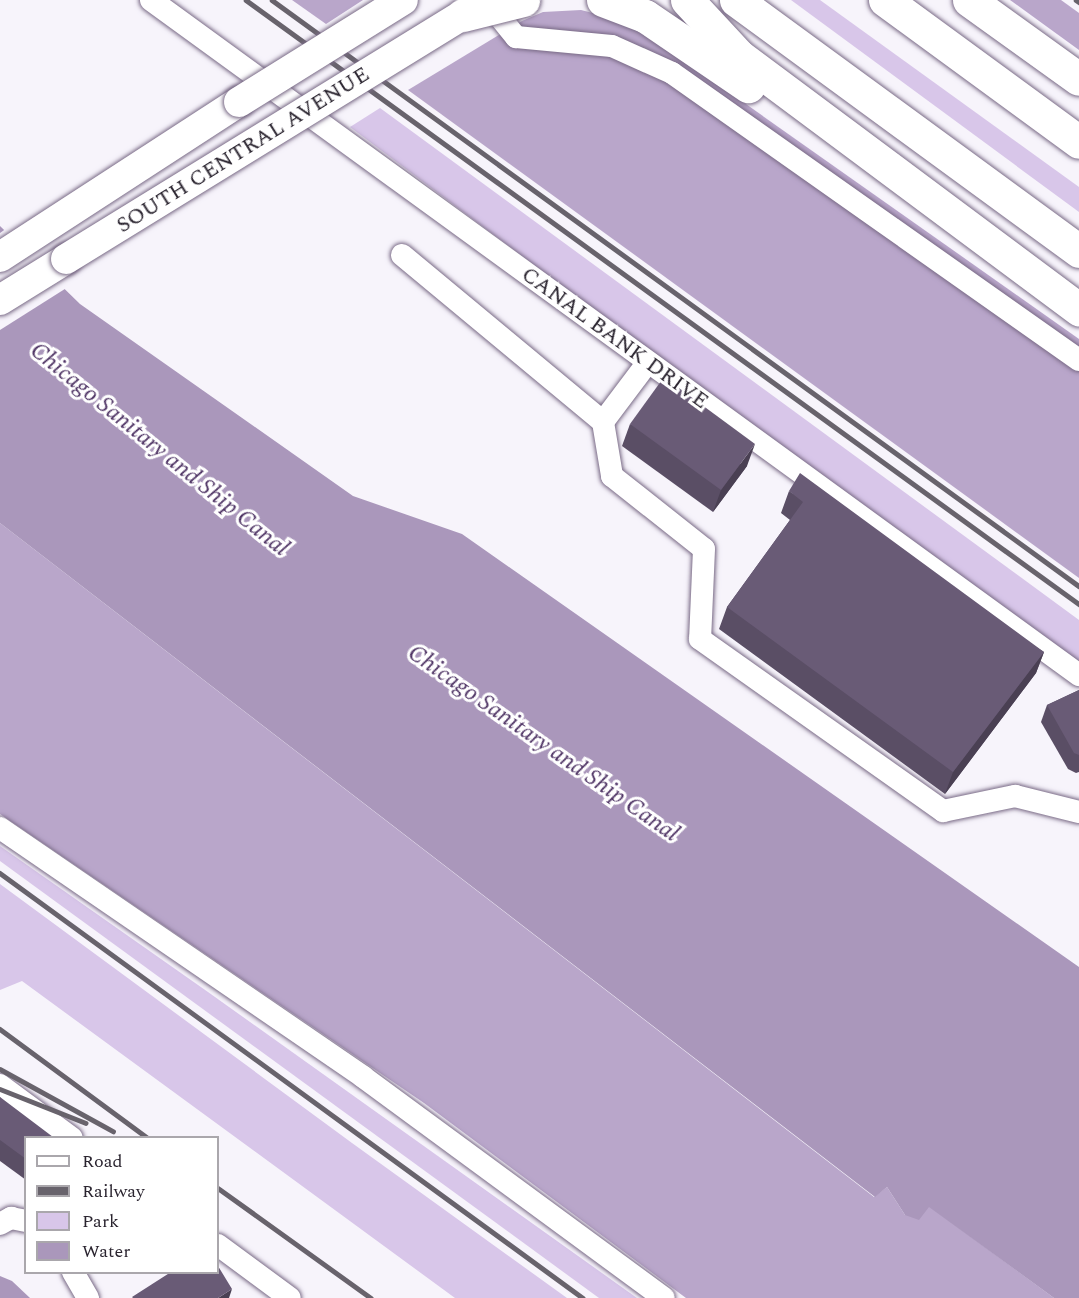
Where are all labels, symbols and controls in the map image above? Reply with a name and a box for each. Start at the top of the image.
street label: SOUTH CENTRAL AVENUE [112,61,374,239]
street label: CANAL BANK DRIVE [516,261,714,415]
water label: Chicago Sanitary and Ship Canal [24,337,294,563]
water label: Chicago Sanitary and Ship Canal [402,639,684,849]
legend [24,1136,219,1274]
text: Road [82,1148,123,1175]
text: Railway [82,1178,145,1205]
text: Park [82,1208,119,1235]
text: Water [82,1238,130,1265]

